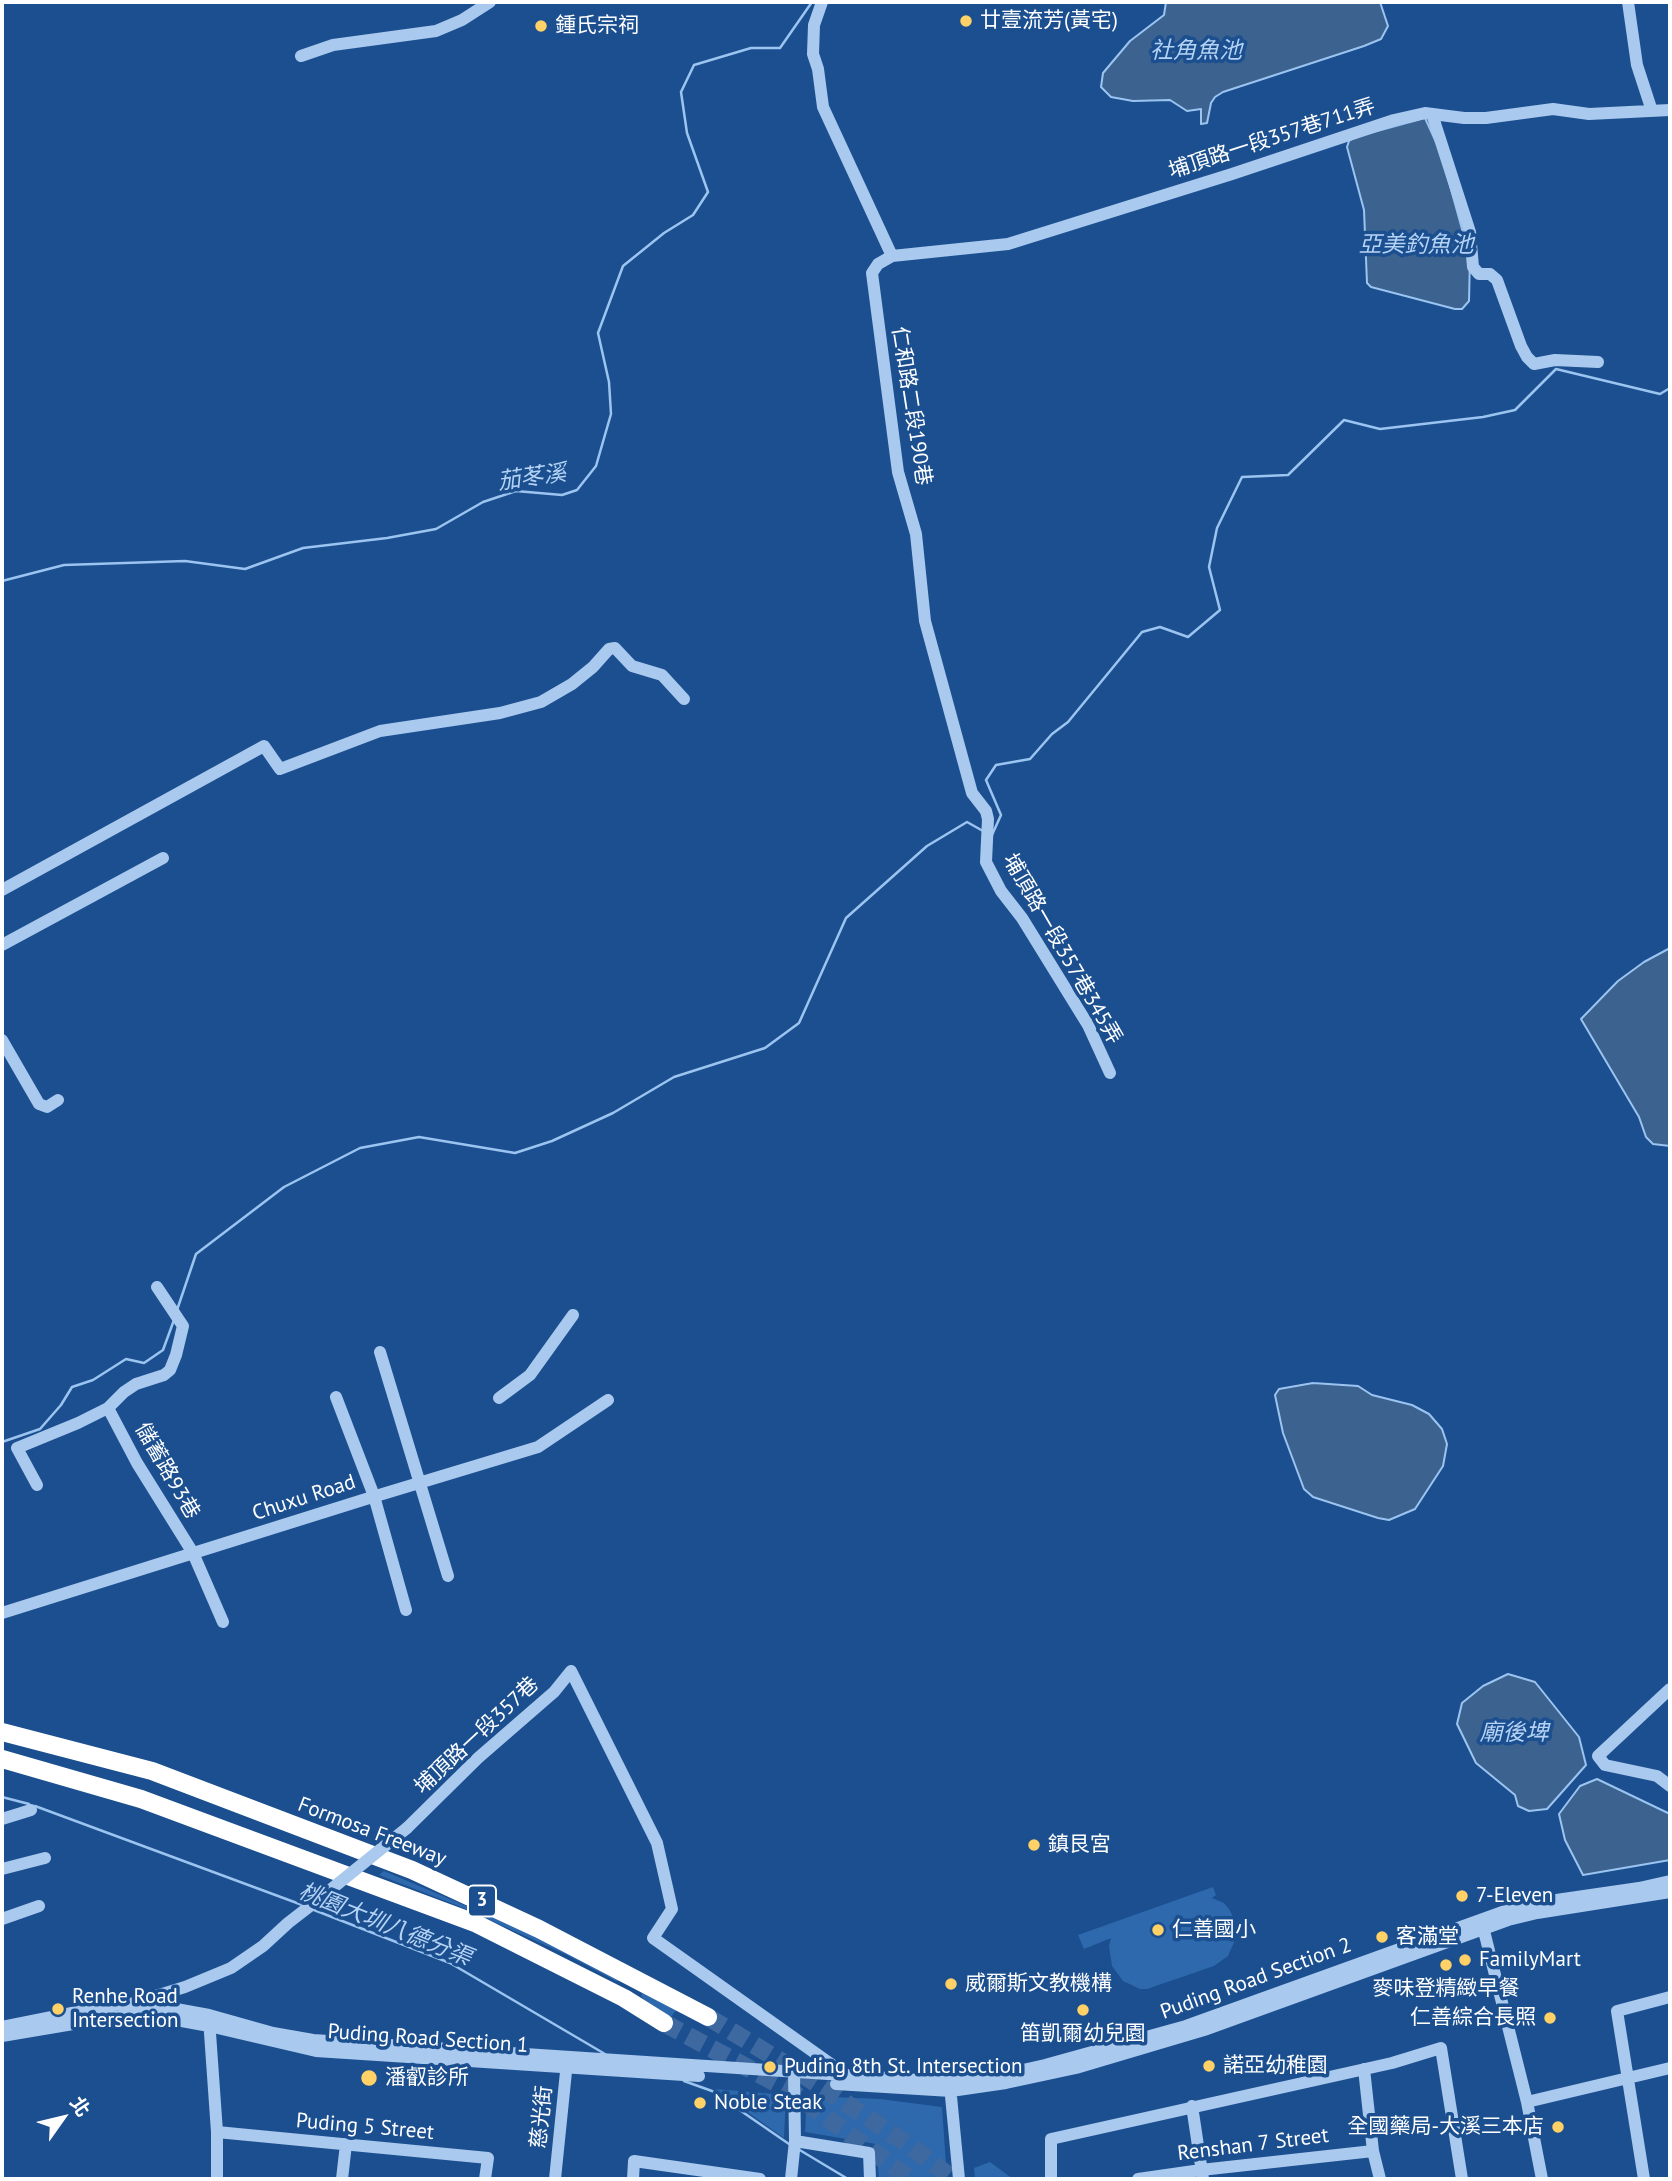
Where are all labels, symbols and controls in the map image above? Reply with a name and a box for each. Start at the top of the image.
place label: 廿壹流芳(黃宅) [980,8,1118,34]
place label: 鍾氏宗祠 [555,13,639,39]
marker: 廿壹流芳(黃宅) [958,13,974,29]
marker: 鍾氏宗祠 [533,18,549,34]
water label: 社角魚池 [1150,37,1242,65]
street label: 埔頂路一段357巷711弄 [1166,94,1378,184]
water label: 亞美釣魚池 [1359,231,1473,259]
street label: 仁和路二段190巷 [886,325,936,487]
water label: 茄苳溪 [496,460,568,496]
street label: 埔頂路一段357巷345弄 [997,849,1127,1049]
street label: 儲蓄路93巷 [129,1418,205,1524]
street label: Chuxu Road [249,1469,359,1527]
street label: 埔頂路一段357巷 [410,1672,544,1800]
water label: 廟後埤 [1480,1719,1548,1747]
street label: Formosa Freeway [294,1792,450,1872]
place label: 鎮艮宮 [1048,1832,1111,1858]
marker: 鎮艮宮 [1026,1837,1042,1853]
water label: 桃園大圳八德分渠 [295,1878,475,1972]
place label: 7-Eleven [1476,1883,1553,1909]
road number: 3 [468,1885,496,1916]
marker: 7-Eleven [1454,1888,1470,1904]
place label: 仁善國小 [1172,1917,1256,1943]
marker: 仁善國小 [1150,1922,1166,1938]
place label: 客滿堂 [1396,1924,1459,1950]
marker: 客滿堂 [1374,1929,1390,1945]
street label: Puding Road Section 2 [1157,1933,1355,2025]
place label: FamilyMart [1479,1947,1581,1973]
marker: FamilyMart [1457,1952,1473,1968]
marker: 麥味登精緻早餐 [1438,1957,1454,1973]
place label: 威爾斯文教機構 [965,1971,1112,1997]
marker: 威爾斯文教機構 [943,1976,959,1992]
place label: 麥味登精緻早餐 [1373,1976,1519,2002]
place label: Renhe Road Intersection [72,1984,179,2034]
marker: Renhe Road Intersection [50,2001,66,2017]
marker: 笛凱爾幼兒園 [1075,2002,1091,2018]
place label: 仁善綜合長照 [1410,2005,1536,2031]
marker: 仁善綜合長照 [1542,2010,1558,2026]
street label: Puding Road Section 1 [327,2019,529,2059]
place label: 笛凱爾幼兒園 [1020,2021,1146,2047]
place label: 諾亞幼稚園 [1223,2053,1328,2079]
place label: Puding 8th St. Intersection [784,2054,1023,2080]
marker: 諾亞幼稚園 [1201,2058,1217,2074]
marker: Puding 8th St. Intersection [762,2059,778,2075]
place label: 潘叡診所 [385,2065,469,2091]
marker: 潘叡診所 [359,2068,379,2088]
north arrow [28,2083,98,2153]
street label: 慈光街 [526,2084,558,2150]
place label: Noble Steak [714,2090,822,2116]
text: 北 [65,2092,96,2121]
marker: Noble Steak [692,2095,708,2111]
street label: Puding 5 Street [295,2108,435,2146]
place label: 全國藥局-大溪三本店 [1347,2114,1544,2140]
marker: 全國藥局-大溪三本店 [1550,2119,1566,2135]
street label: Renshan 7 Street [1176,2123,1330,2167]

